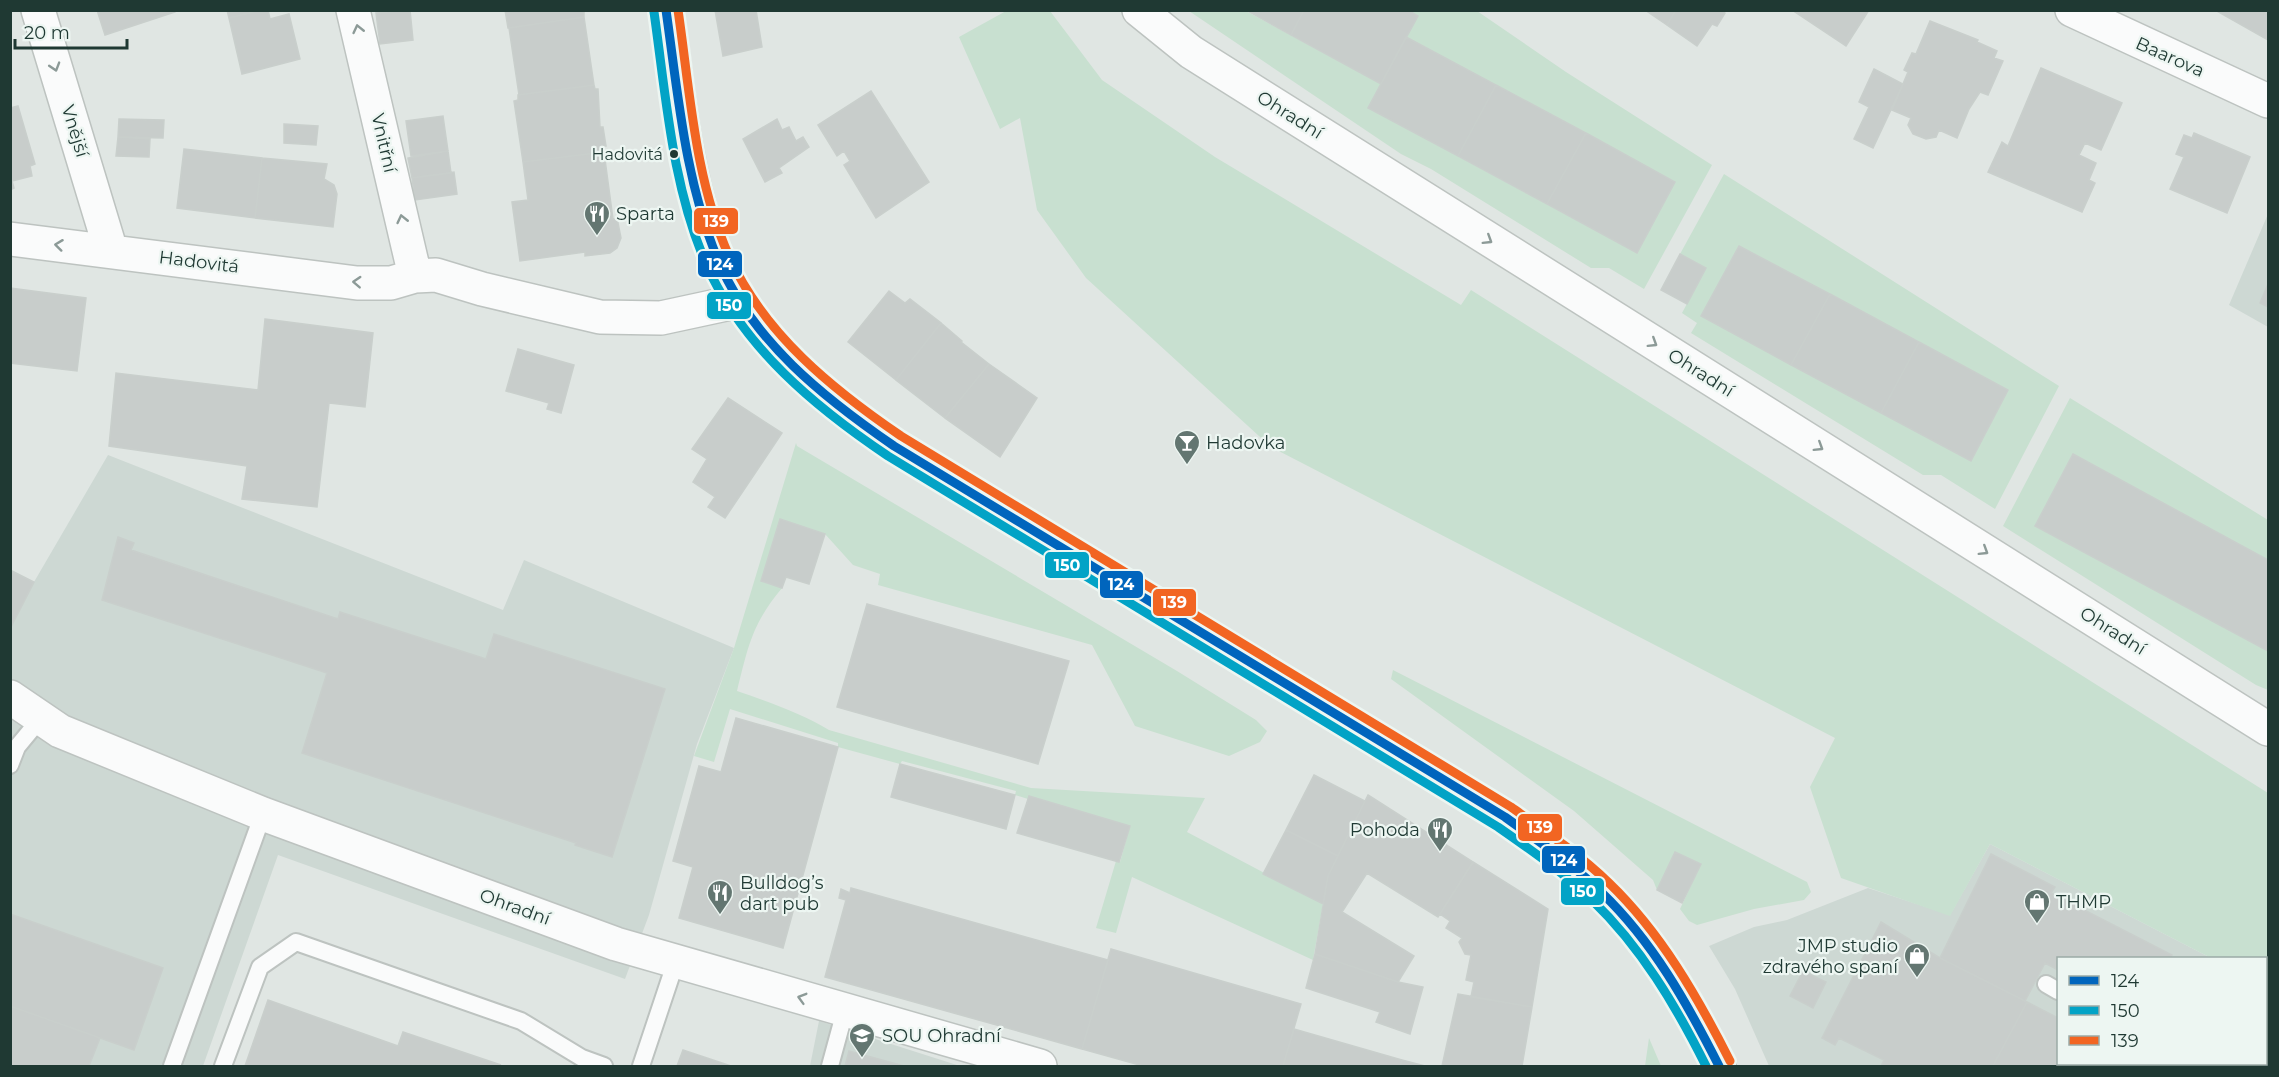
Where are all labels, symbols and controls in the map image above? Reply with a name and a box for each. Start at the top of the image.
scale bar [15,12,128,50]
text: 20 m [24,22,70,44]
one-way arrow [352,24,365,34]
street label: Baarova [2132,32,2208,82]
one-way arrow [48,61,60,71]
street label: Ohradní [1253,86,1328,144]
street label: Vnější [57,102,94,161]
street label: Vnitřní [367,111,402,176]
place label: Hadovitá [591,145,663,164]
marker: Hadovitá [668,148,680,160]
restaurant icon: Sparta [582,199,612,237]
place label: Sparta [616,203,675,225]
line badge: 139 [693,207,739,235]
text: 139 [703,212,729,231]
one-way arrow [396,214,409,224]
one-way arrow [1482,232,1492,244]
one-way arrow [55,239,64,252]
street label: Hadovitá [158,246,240,278]
line badge: 124 [697,250,743,278]
text: 124 [707,255,733,274]
one-way arrow [353,276,362,289]
line badge: 150 [706,291,752,320]
text: 150 [716,296,742,315]
one-way arrow [1647,336,1658,347]
street label: Ohradní [1664,344,1739,402]
bar icon: Hadovka [1172,428,1202,466]
place label: Hadovka [1206,432,1285,454]
one-way arrow [1812,440,1823,451]
one-way arrow [1978,543,1988,555]
line badge: 150 [1044,551,1090,579]
text: 150 [1054,556,1080,575]
line badge: 124 [1099,570,1144,599]
text: 124 [1108,575,1134,594]
line badge: 139 [1152,588,1197,617]
text: 139 [1161,593,1187,612]
street label: Ohradní [2076,602,2151,660]
line badge: 139 [1517,813,1563,842]
restaurant icon: Pohoda [1425,815,1455,853]
text: 139 [1527,818,1553,837]
place label: Pohoda [1350,819,1420,841]
line badge: 124 [1541,845,1586,874]
text: 124 [1551,851,1577,870]
place label: Bulldog’s dart pub [740,872,824,915]
line badge: 150 [1560,877,1605,906]
restaurant icon: Bulldog’s dart pub [705,878,735,916]
text: 150 [1570,882,1596,901]
street label: Ohradní [477,884,554,930]
shop icon: THMP [2022,887,2052,925]
place label: THMP [2056,891,2111,913]
place label: JMP studio zdravého spaní [1763,935,1899,978]
shop icon: JMP studio zdravého spaní [1902,941,1932,979]
legend [2057,957,2267,1065]
text: 124 [2111,970,2139,992]
one-way arrow [797,993,808,1005]
text: 150 [2111,1000,2140,1022]
school or university icon: SOU Ohradní [847,1021,877,1059]
place label: SOU Ohradní [882,1025,1002,1047]
text: 139 [2111,1030,2139,1052]

